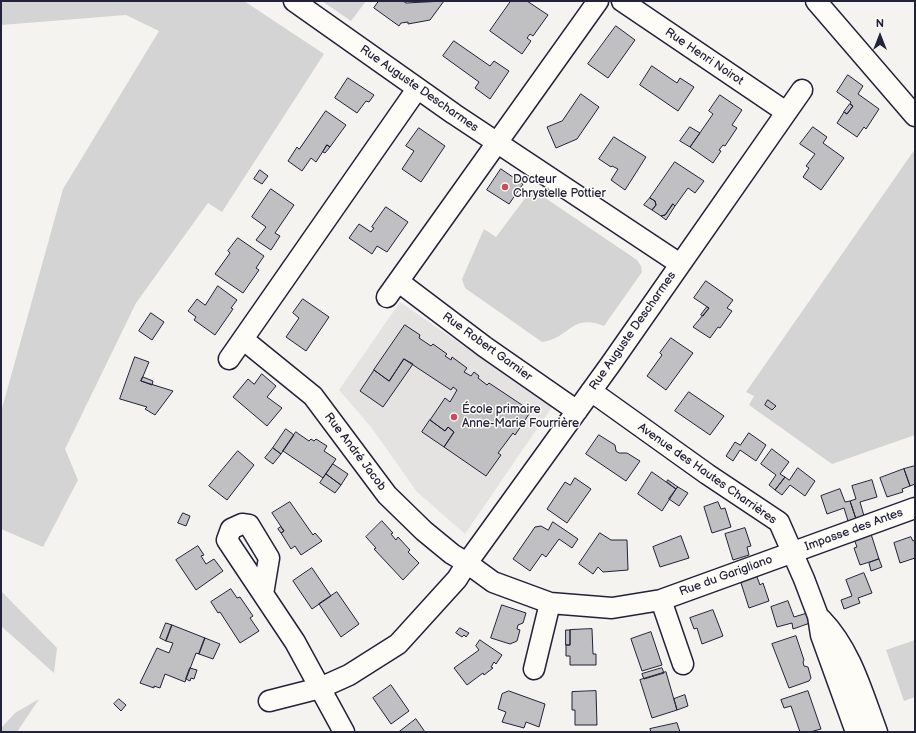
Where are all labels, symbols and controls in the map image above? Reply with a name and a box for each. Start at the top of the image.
north arrow [860,16,900,56]
text: N [876,17,884,30]
street label: Rue Henri Noirot [662,25,746,89]
street label: Rue Auguste Descharmes [357,43,481,135]
place label: Docteur Chrystelle Pottier [513,173,606,201]
marker: Docteur Chrystelle Pottier [500,182,510,192]
street label: Rue Auguste Descharmes [587,269,679,393]
street label: Rue Robert Garnier [439,310,535,384]
place label: École primaire Anne-Marie Fourrière [462,403,579,431]
street label: Rue André Jacob [321,410,389,494]
marker: École primaire Anne-Marie Fourrière [449,412,459,422]
street label: Avenue des Hautes Charrières [635,420,779,528]
street label: Impasse des Antes [803,506,905,554]
street label: Rue du Garigliano [677,552,775,600]

